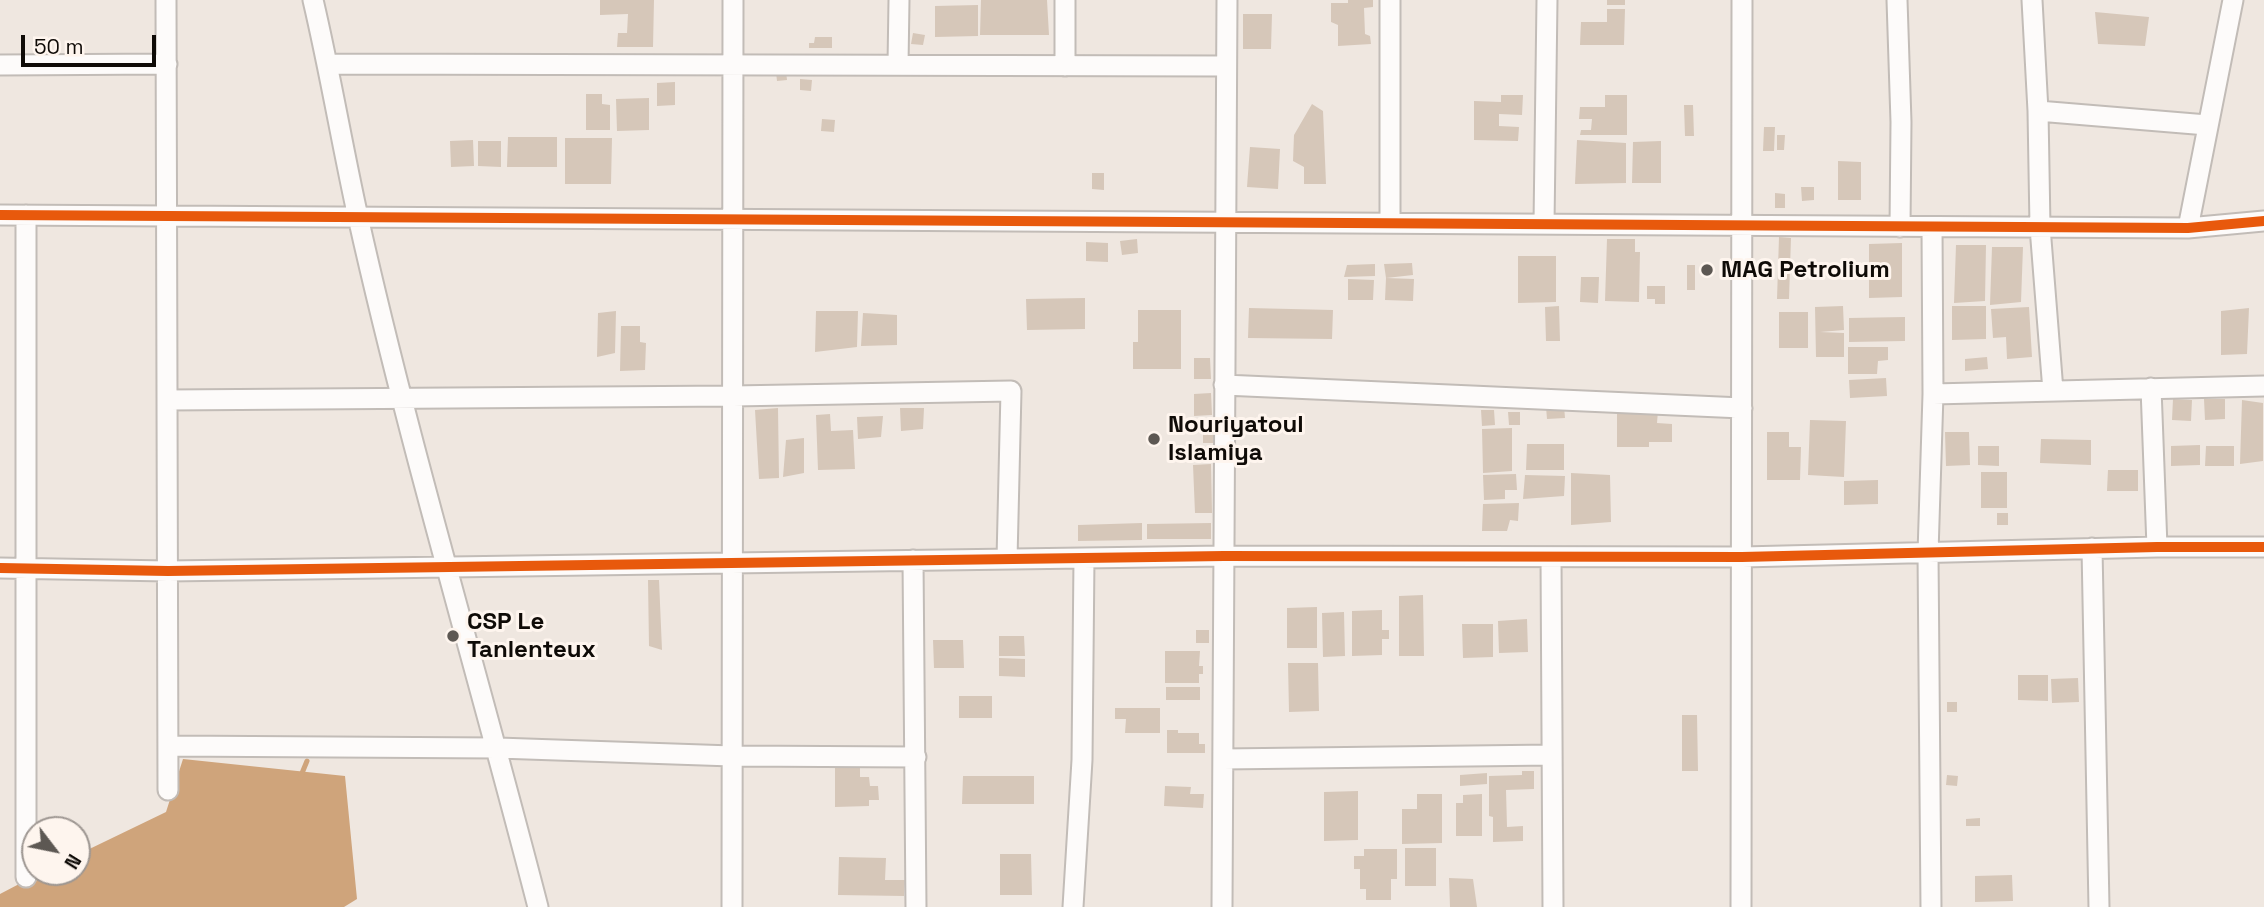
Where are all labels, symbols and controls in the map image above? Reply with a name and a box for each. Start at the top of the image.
scale bar [24,21,159,65]
text: 50 m [34,33,84,60]
place label: MAG Petrolium [1721,256,1890,284]
marker: MAG Petrolium [1699,262,1715,278]
place label: Nouriyatoul Islamiya [1168,411,1304,467]
marker: Nouriyatoul Islamiya [1146,431,1162,447]
place label: CSP Le Tanlenteux [467,608,596,664]
marker: CSP Le Tanlenteux [445,628,461,644]
north arrow [21,816,91,886]
text: N [59,849,87,873]

